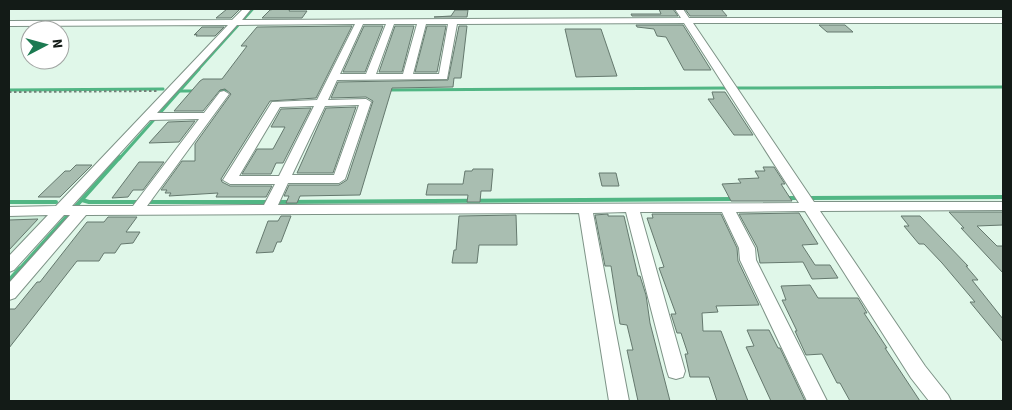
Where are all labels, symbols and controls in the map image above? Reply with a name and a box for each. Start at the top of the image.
north arrow [20,20,70,70]
text: N [47,38,67,49]

